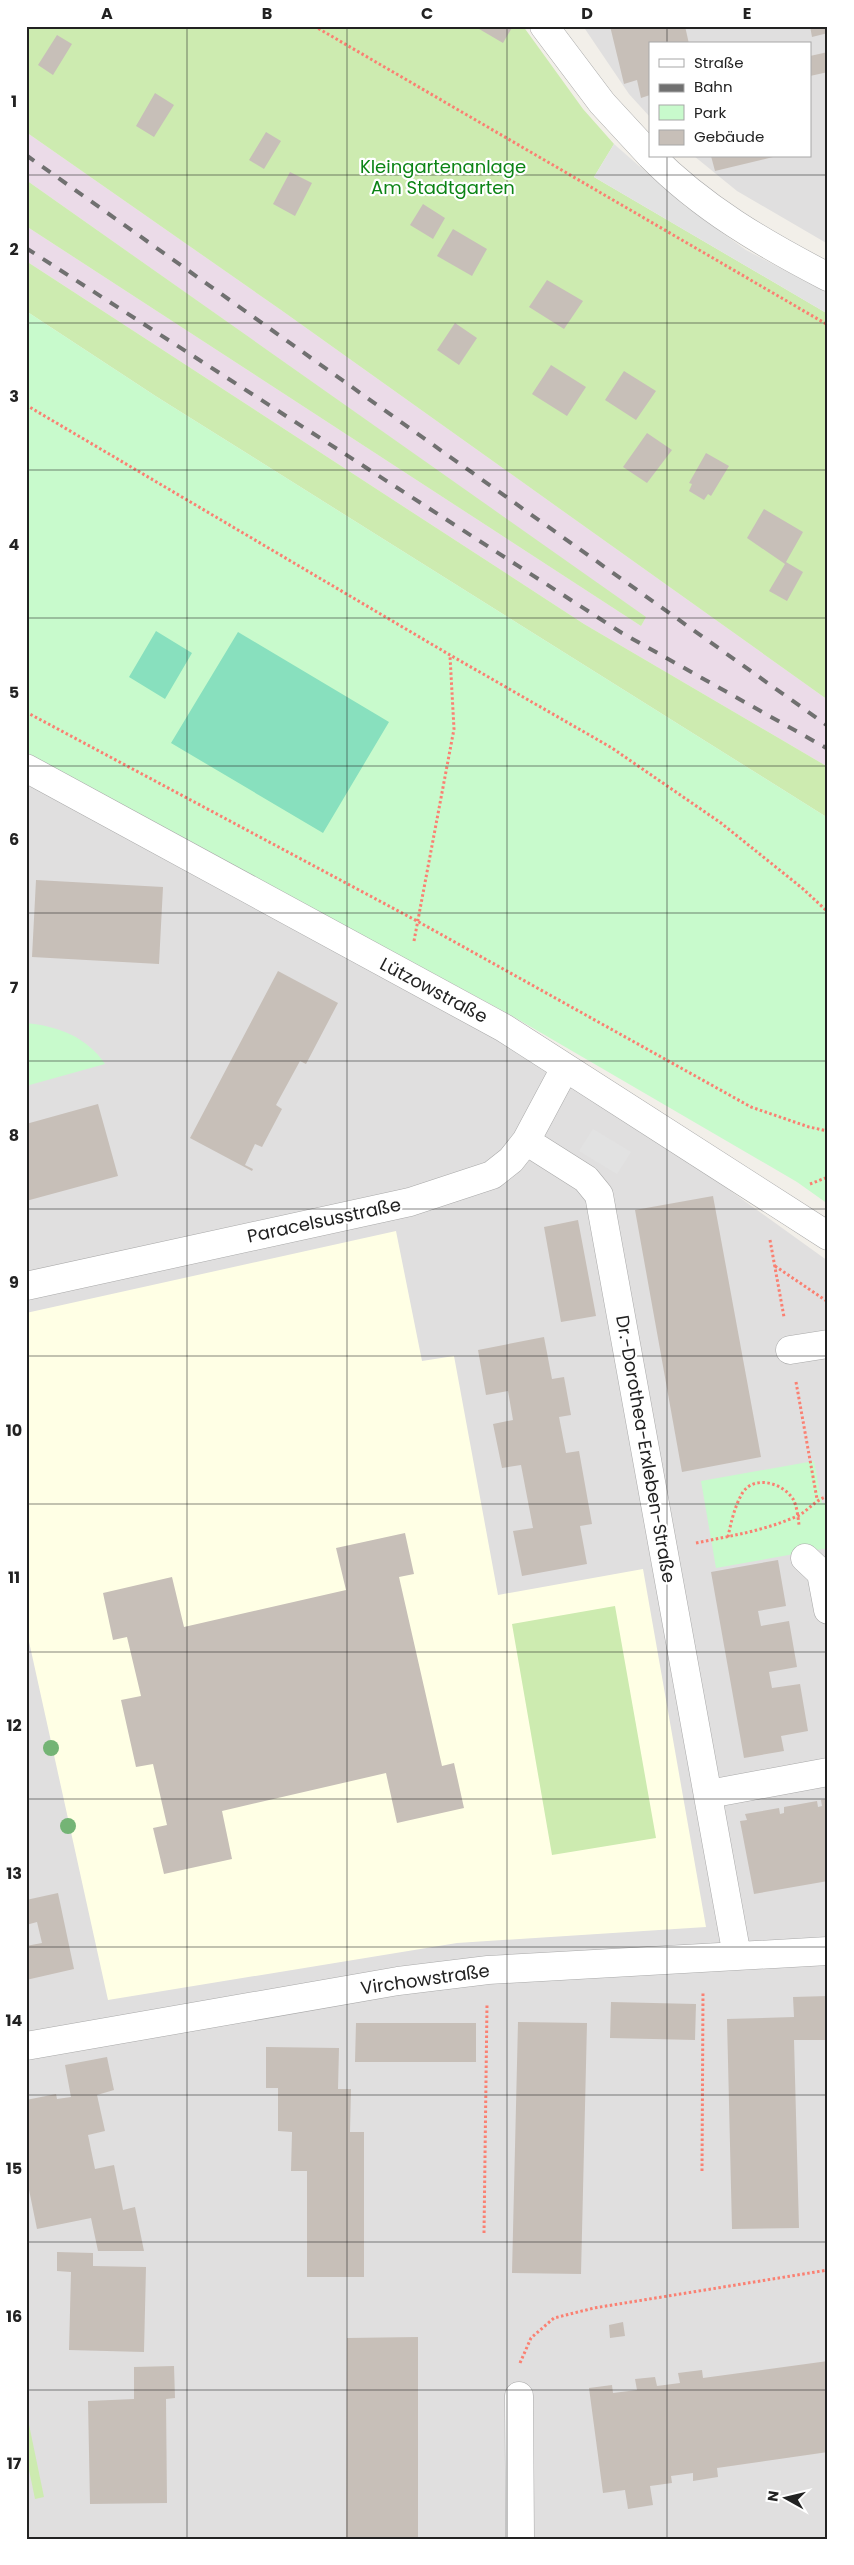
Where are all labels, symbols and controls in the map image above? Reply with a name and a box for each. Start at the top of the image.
text: A [101,2,113,25]
text: B [262,2,272,25]
text: C [421,2,433,25]
text: D [581,2,593,25]
text: E [743,2,751,25]
legend [649,42,812,158]
text: Straße [694,52,744,73]
text: Bahn [694,76,733,97]
text: 1 [11,90,17,113]
text: Park [694,102,726,123]
text: Gebäude [694,126,764,147]
park label: Kleingartenanlage Am Stadtgarten [360,154,526,200]
text: 2 [9,238,19,261]
text: 3 [9,385,19,408]
text: 4 [9,533,20,556]
text: 5 [9,681,19,704]
text: 6 [9,828,19,851]
street label: Lützowstraße [376,951,492,1029]
text: 7 [10,976,19,999]
text: 8 [9,1124,19,1147]
street label: Paracelsusstraße [245,1191,403,1249]
text: 9 [9,1271,19,1294]
street label: Dr.-Dorothea-Erxleben-Straße [610,1313,682,1585]
text: 10 [6,1419,22,1442]
text: 11 [8,1566,20,1589]
text: 12 [6,1714,22,1737]
text: 13 [6,1862,22,1885]
street label: Virchowstraße [359,1958,491,2000]
text: 14 [6,2009,23,2032]
text: 15 [6,2157,22,2180]
text: 16 [6,2305,22,2328]
text: 17 [7,2452,22,2475]
north arrow [762,2472,812,2522]
text: N [762,2490,784,2503]

